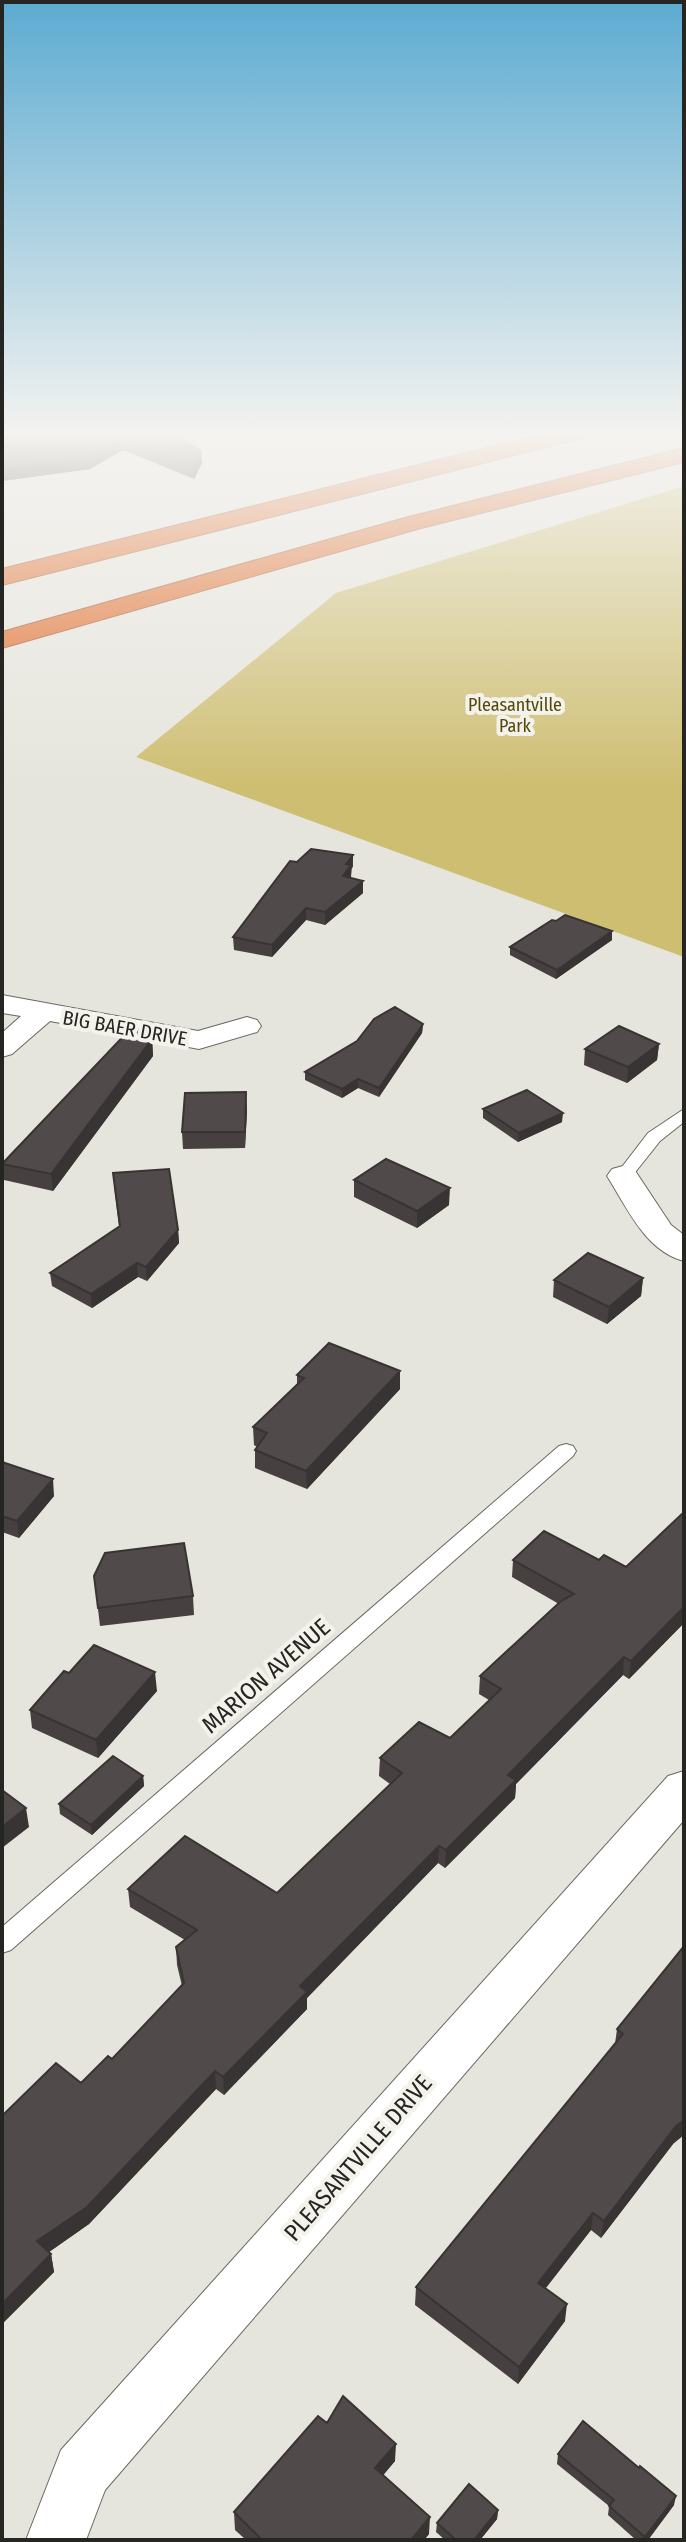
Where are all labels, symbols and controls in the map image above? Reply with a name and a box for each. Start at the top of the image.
park label: Pleasantville Park [468,694,562,737]
street label: BIG BAER DRIVE [61,1005,189,1051]
street label: MARION AVENUE [196,1613,336,1739]
street label: PLEASANTVILLE DRIVE [278,2069,438,2247]

